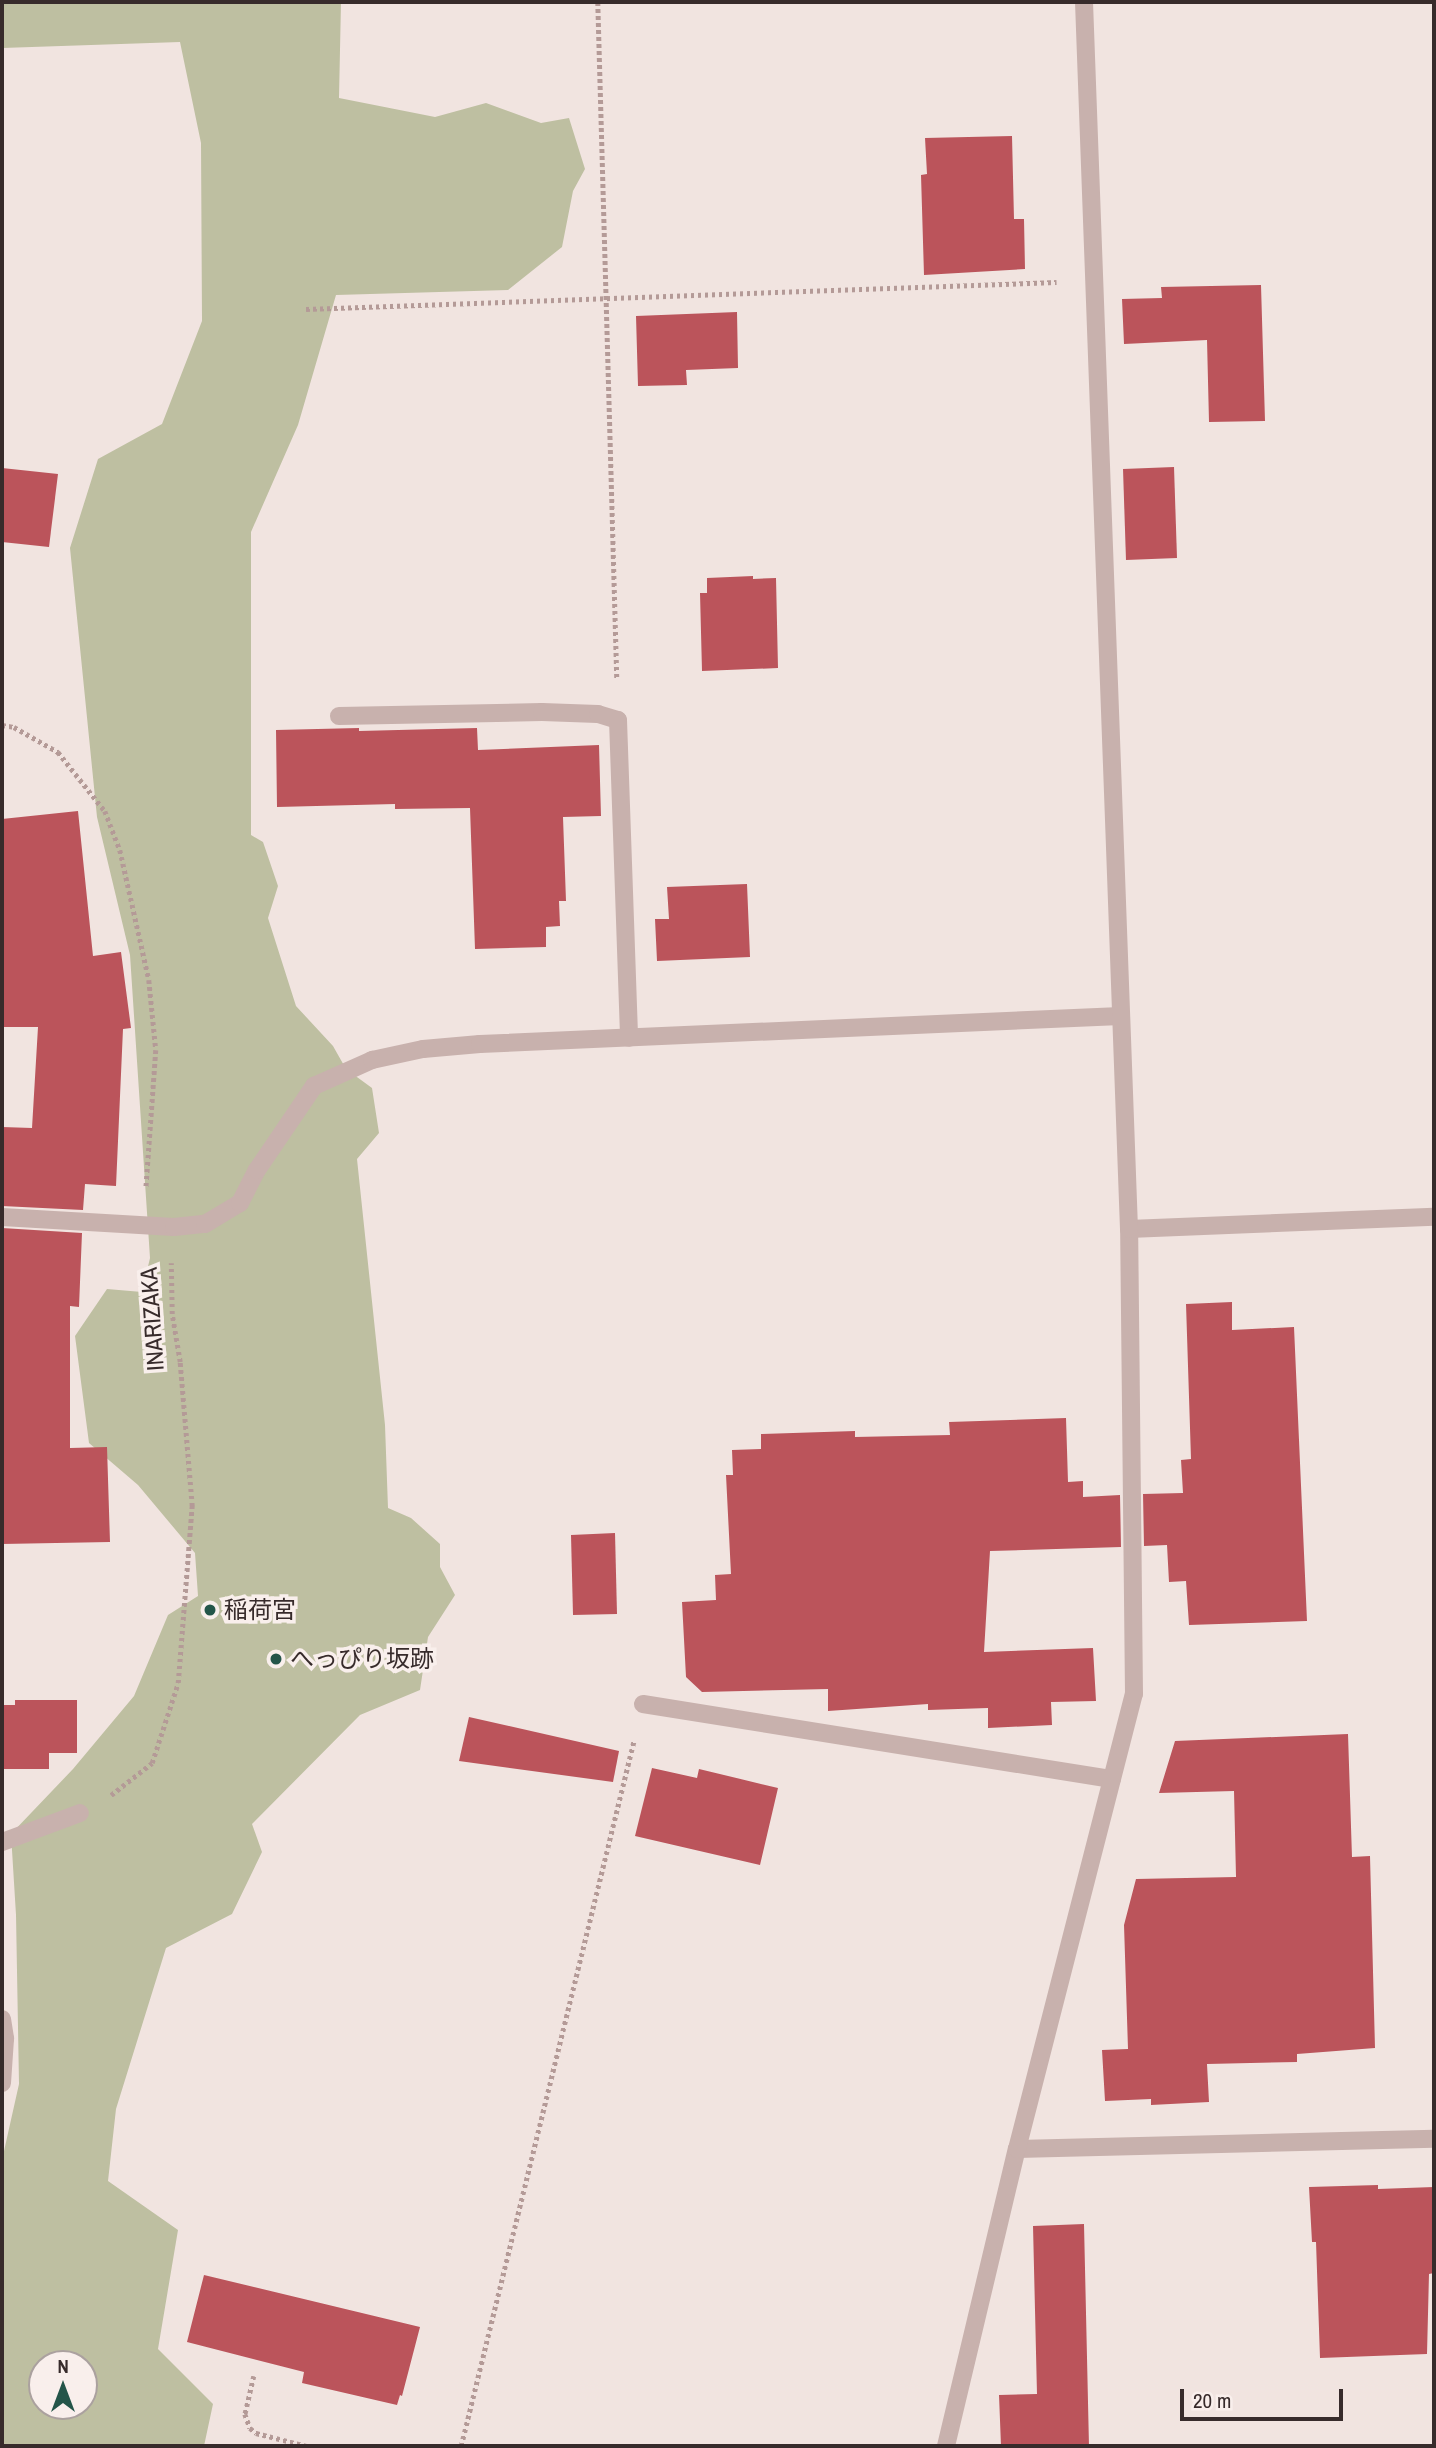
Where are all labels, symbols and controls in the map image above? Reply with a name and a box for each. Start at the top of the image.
street label: INARIZAKA [134,1266,170,1372]
place label: 稲荷宮 [224,1596,296,1624]
marker: 稲荷宮 [202,1602,218,1618]
place label: へっぴり坂跡 [290,1645,434,1673]
marker: へっぴり坂跡 [268,1651,284,1667]
north arrow [28,2350,98,2420]
text: N [57,2353,69,2379]
scale bar [1184,2374,1347,2418]
text: 20 m [1193,2386,1231,2415]

